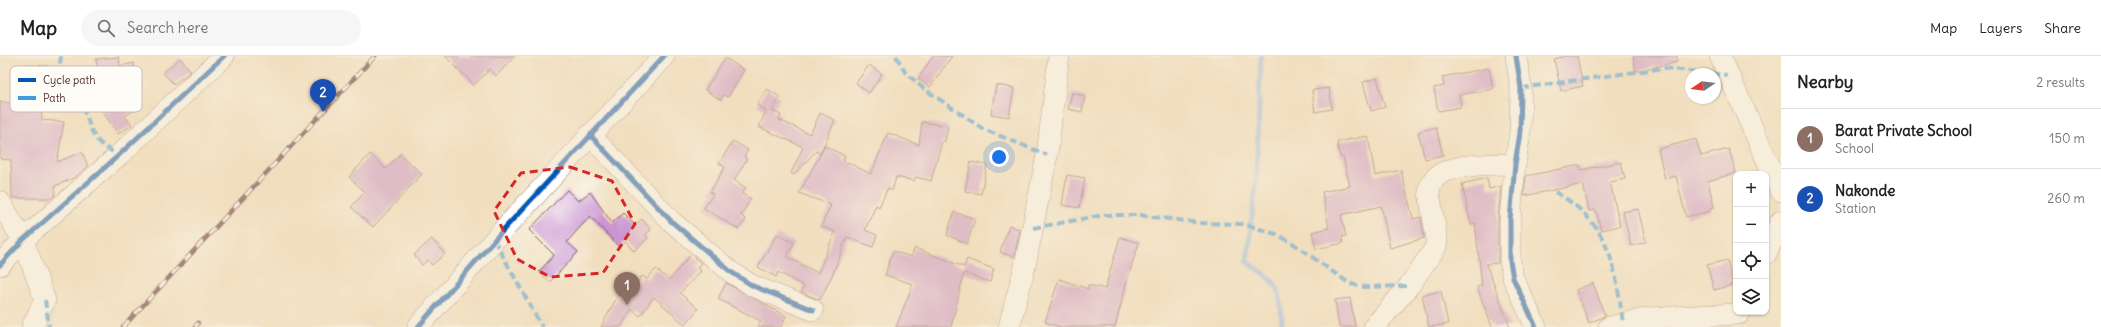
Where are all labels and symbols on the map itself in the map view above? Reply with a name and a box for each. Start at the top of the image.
legend [10,66,142,112]
north arrow [1685,68,1721,104]
text: Cycle path [43,73,96,87]
pin: 2 [310,79,336,112]
text: Path [43,91,66,105]
your location [989,147,1009,167]
pin: 1 [614,272,640,305]

